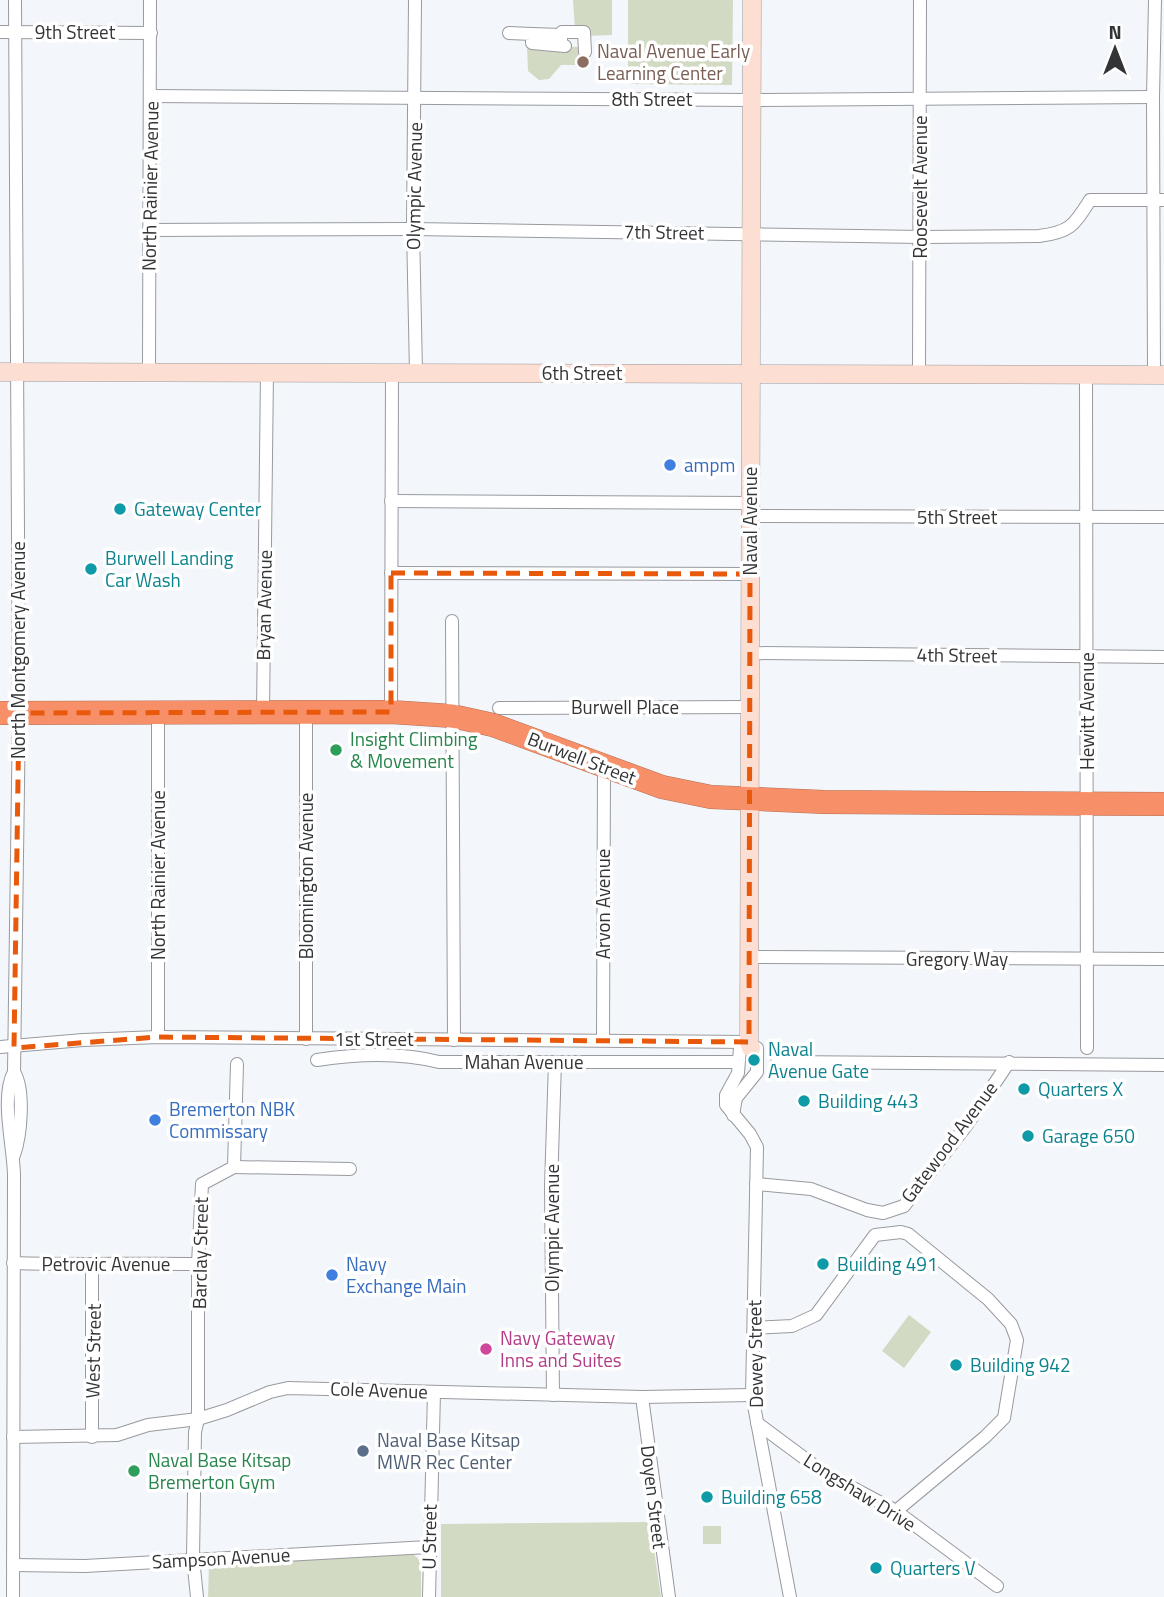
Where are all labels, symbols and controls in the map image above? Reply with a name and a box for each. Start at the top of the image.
north arrow [1080,14,1150,84]
street label: 9th Street [35,17,116,46]
text: N [1108,17,1122,46]
place label: Naval Avenue Early Learning Center [597,36,750,87]
marker: Naval Avenue Early Learning Center [575,54,591,70]
street label: 8th Street [612,84,693,113]
street label: North Rainier Avenue [134,101,165,271]
street label: Roosevelt Avenue [905,115,934,259]
street label: Olympic Avenue [398,122,429,250]
street label: 7th Street [623,216,705,247]
street label: 6th Street [542,358,623,387]
place label: ampm [684,450,735,479]
marker: ampm [662,457,678,473]
street label: Naval Avenue [735,467,764,575]
place label: Gateway Center [134,494,262,523]
marker: Gateway Center [112,501,128,517]
street label: 5th Street [917,502,998,531]
street label: North Montgomery Avenue [3,541,32,759]
place label: Burwell Landing Car Wash [105,543,234,594]
street label: Bryan Avenue [248,549,279,661]
marker: Burwell Landing Car Wash [83,561,99,577]
street label: 4th Street [916,639,998,670]
street label: Hewitt Avenue [1072,652,1101,770]
street label: Burwell Place [571,692,679,721]
place label: Insight Climbing & Movement [350,724,478,775]
street label: Burwell Street [524,724,641,792]
marker: Insight Climbing & Movement [328,742,344,758]
street label: North Rainier Avenue [143,790,172,960]
street label: Bloomington Avenue [291,793,320,959]
street label: Arvon Avenue [588,849,617,959]
street label: Gregory Way [906,944,1008,973]
street label: 1st Street [334,1024,414,1053]
place label: Naval Avenue Gate [768,1034,869,1085]
street label: Mahan Avenue [464,1047,584,1076]
marker: Naval Avenue Gate [746,1052,762,1068]
place label: Quarters X [1038,1074,1124,1103]
street label: Gatewood Avenue [893,1075,1004,1209]
marker: Quarters X [1016,1081,1032,1097]
place label: Building 443 [818,1086,919,1115]
marker: Building 443 [796,1093,812,1109]
place label: Bremerton NBK Commissary [169,1094,295,1145]
marker: Bremerton NBK Commissary [147,1112,163,1128]
place label: Garage 650 [1042,1121,1135,1150]
marker: Garage 650 [1020,1128,1036,1144]
street label: Olympic Avenue [537,1164,566,1292]
street label: Barclay Street [184,1196,215,1309]
street label: Petrovic Avenue [42,1249,170,1278]
place label: Navy Exchange Main [346,1249,466,1300]
place label: Building 491 [837,1249,938,1278]
marker: Building 491 [815,1256,831,1272]
marker: Navy Exchange Main [324,1267,340,1283]
street label: Dewey Street [739,1299,770,1408]
street label: West Street [77,1303,108,1399]
place label: Navy Gateway Inns and Suites [500,1323,622,1374]
marker: Navy Gateway Inns and Suites [478,1341,494,1357]
place label: Building 942 [970,1350,1071,1379]
marker: Building 942 [948,1357,964,1373]
street label: Cole Avenue [330,1373,428,1406]
place label: Naval Base Kitsap MWR Rec Center [377,1425,520,1476]
marker: Naval Base Kitsap MWR Rec Center [355,1443,371,1459]
street label: Doyen Street [634,1444,675,1551]
place label: Naval Base Kitsap Bremerton Gym [148,1445,291,1496]
street label: Longshaw Drive [798,1445,922,1538]
marker: Naval Base Kitsap Bremerton Gym [126,1463,142,1479]
place label: Building 658 [721,1482,822,1511]
marker: Building 658 [699,1489,715,1505]
street label: U Street [413,1504,444,1570]
street label: Sampson Avenue [151,1539,291,1576]
place label: Quarters V [890,1553,976,1582]
marker: Quarters V [868,1560,884,1576]

